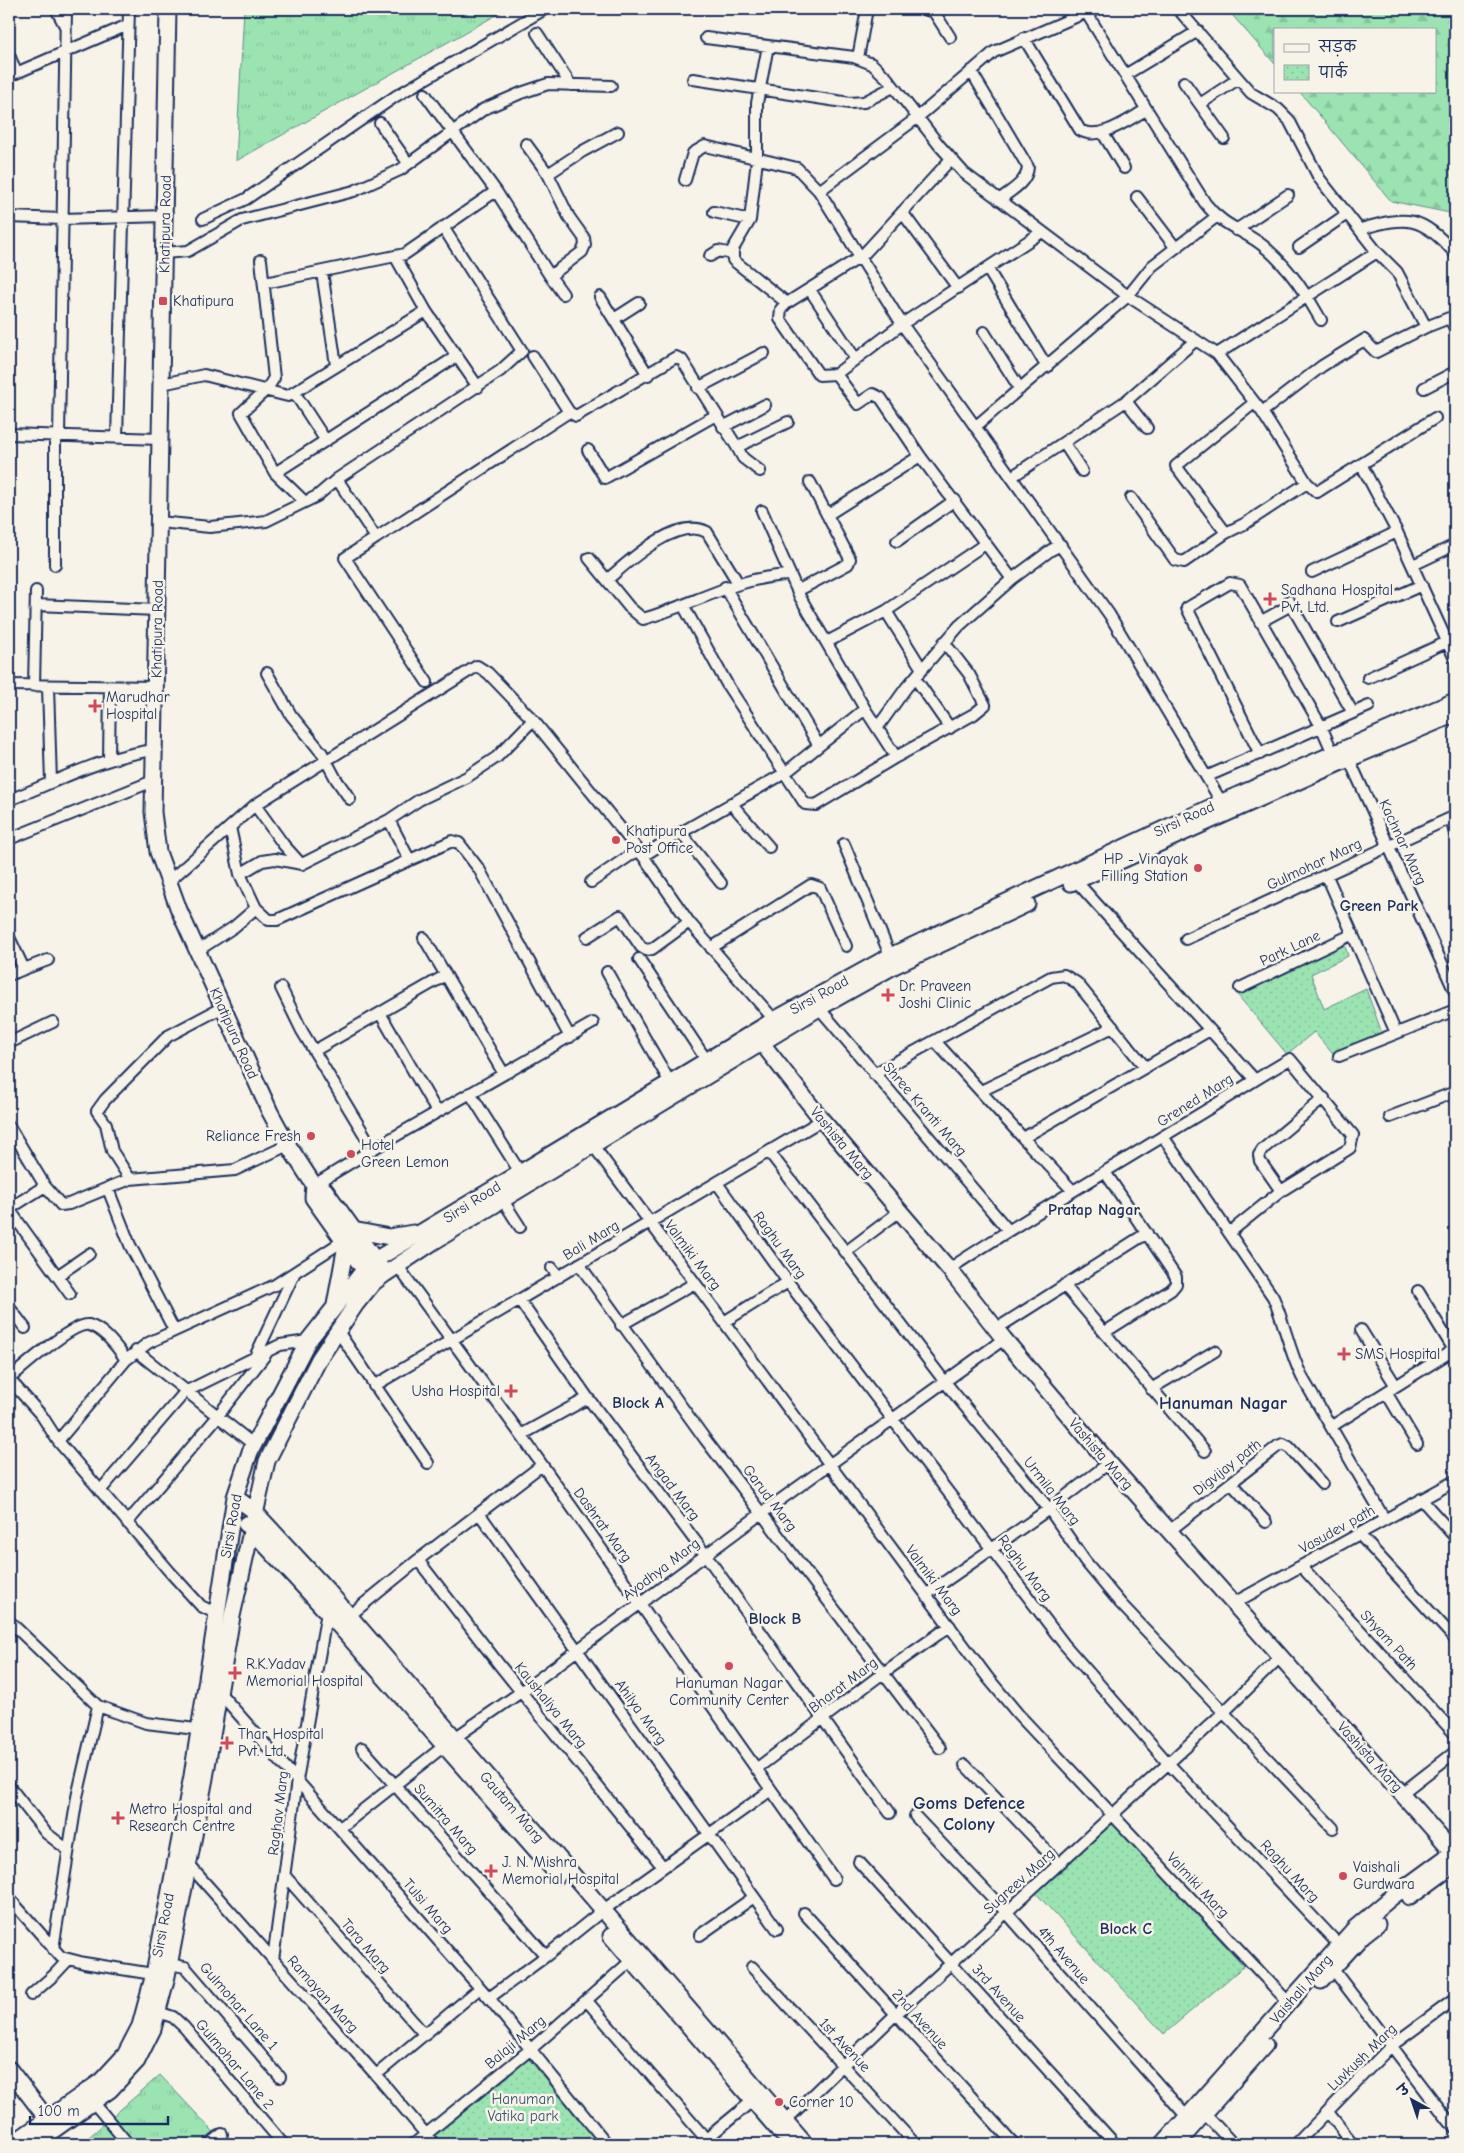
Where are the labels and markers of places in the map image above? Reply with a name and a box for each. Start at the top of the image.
place label: Khatipura [173,292,234,310]
marker: Khatipura [157,295,169,307]
place label: Sadhana Hospital Pvt. Ltd. [1281,581,1393,616]
marker: Sadhana Hospital Pvt. Ltd. [1263,592,1277,606]
place label: Marudhar Hospital [106,688,170,723]
marker: Marudhar Hospital [88,699,102,713]
place label: Khatipura Post Office [626,822,694,857]
marker: Khatipura Post Office [610,834,622,846]
place label: HP - Vinayak Filling Station [1101,850,1189,885]
marker: HP - Vinayak Filling Station [1192,862,1204,874]
place label: Dr. Praveen Joshi Clinic [899,977,971,1012]
marker: Dr. Praveen Joshi Clinic [881,988,895,1002]
place label: Reliance Fresh [206,1127,301,1145]
marker: Reliance Fresh [305,1130,317,1142]
place label: Hotel Green Lemon [361,1136,449,1171]
marker: Hotel Green Lemon [345,1148,357,1160]
place label: SMS Hospital [1355,1345,1440,1363]
marker: SMS Hospital [1337,1347,1351,1361]
place label: Usha Hospital [411,1382,500,1400]
marker: Usha Hospital [504,1384,518,1398]
place label: R.K.Yadav Memorial Hospital [246,1655,363,1690]
marker: Hanuman Nagar Community Center [723,1660,735,1672]
marker: R.K.Yadav Memorial Hospital [228,1666,242,1680]
place label: Hanuman Nagar Community Center [669,1674,789,1709]
place label: Thar Hospital Pvt. Ltd. [238,1725,324,1760]
marker: Thar Hospital Pvt. Ltd. [220,1736,234,1750]
place label: Metro Hospital and Research Centre [129,1800,252,1835]
marker: Metro Hospital and Research Centre [111,1811,125,1825]
place label: J. N. Mishra Memorial Hospital [502,1853,619,1888]
place label: Vaishali Gurdwara [1353,1858,1415,1893]
marker: J. N. Mishra Memorial Hospital [484,1864,498,1878]
marker: Vaishali Gurdwara [1337,1870,1349,1882]
place label: Corner 10 [789,2093,854,2111]
marker: Corner 10 [773,2096,785,2108]

